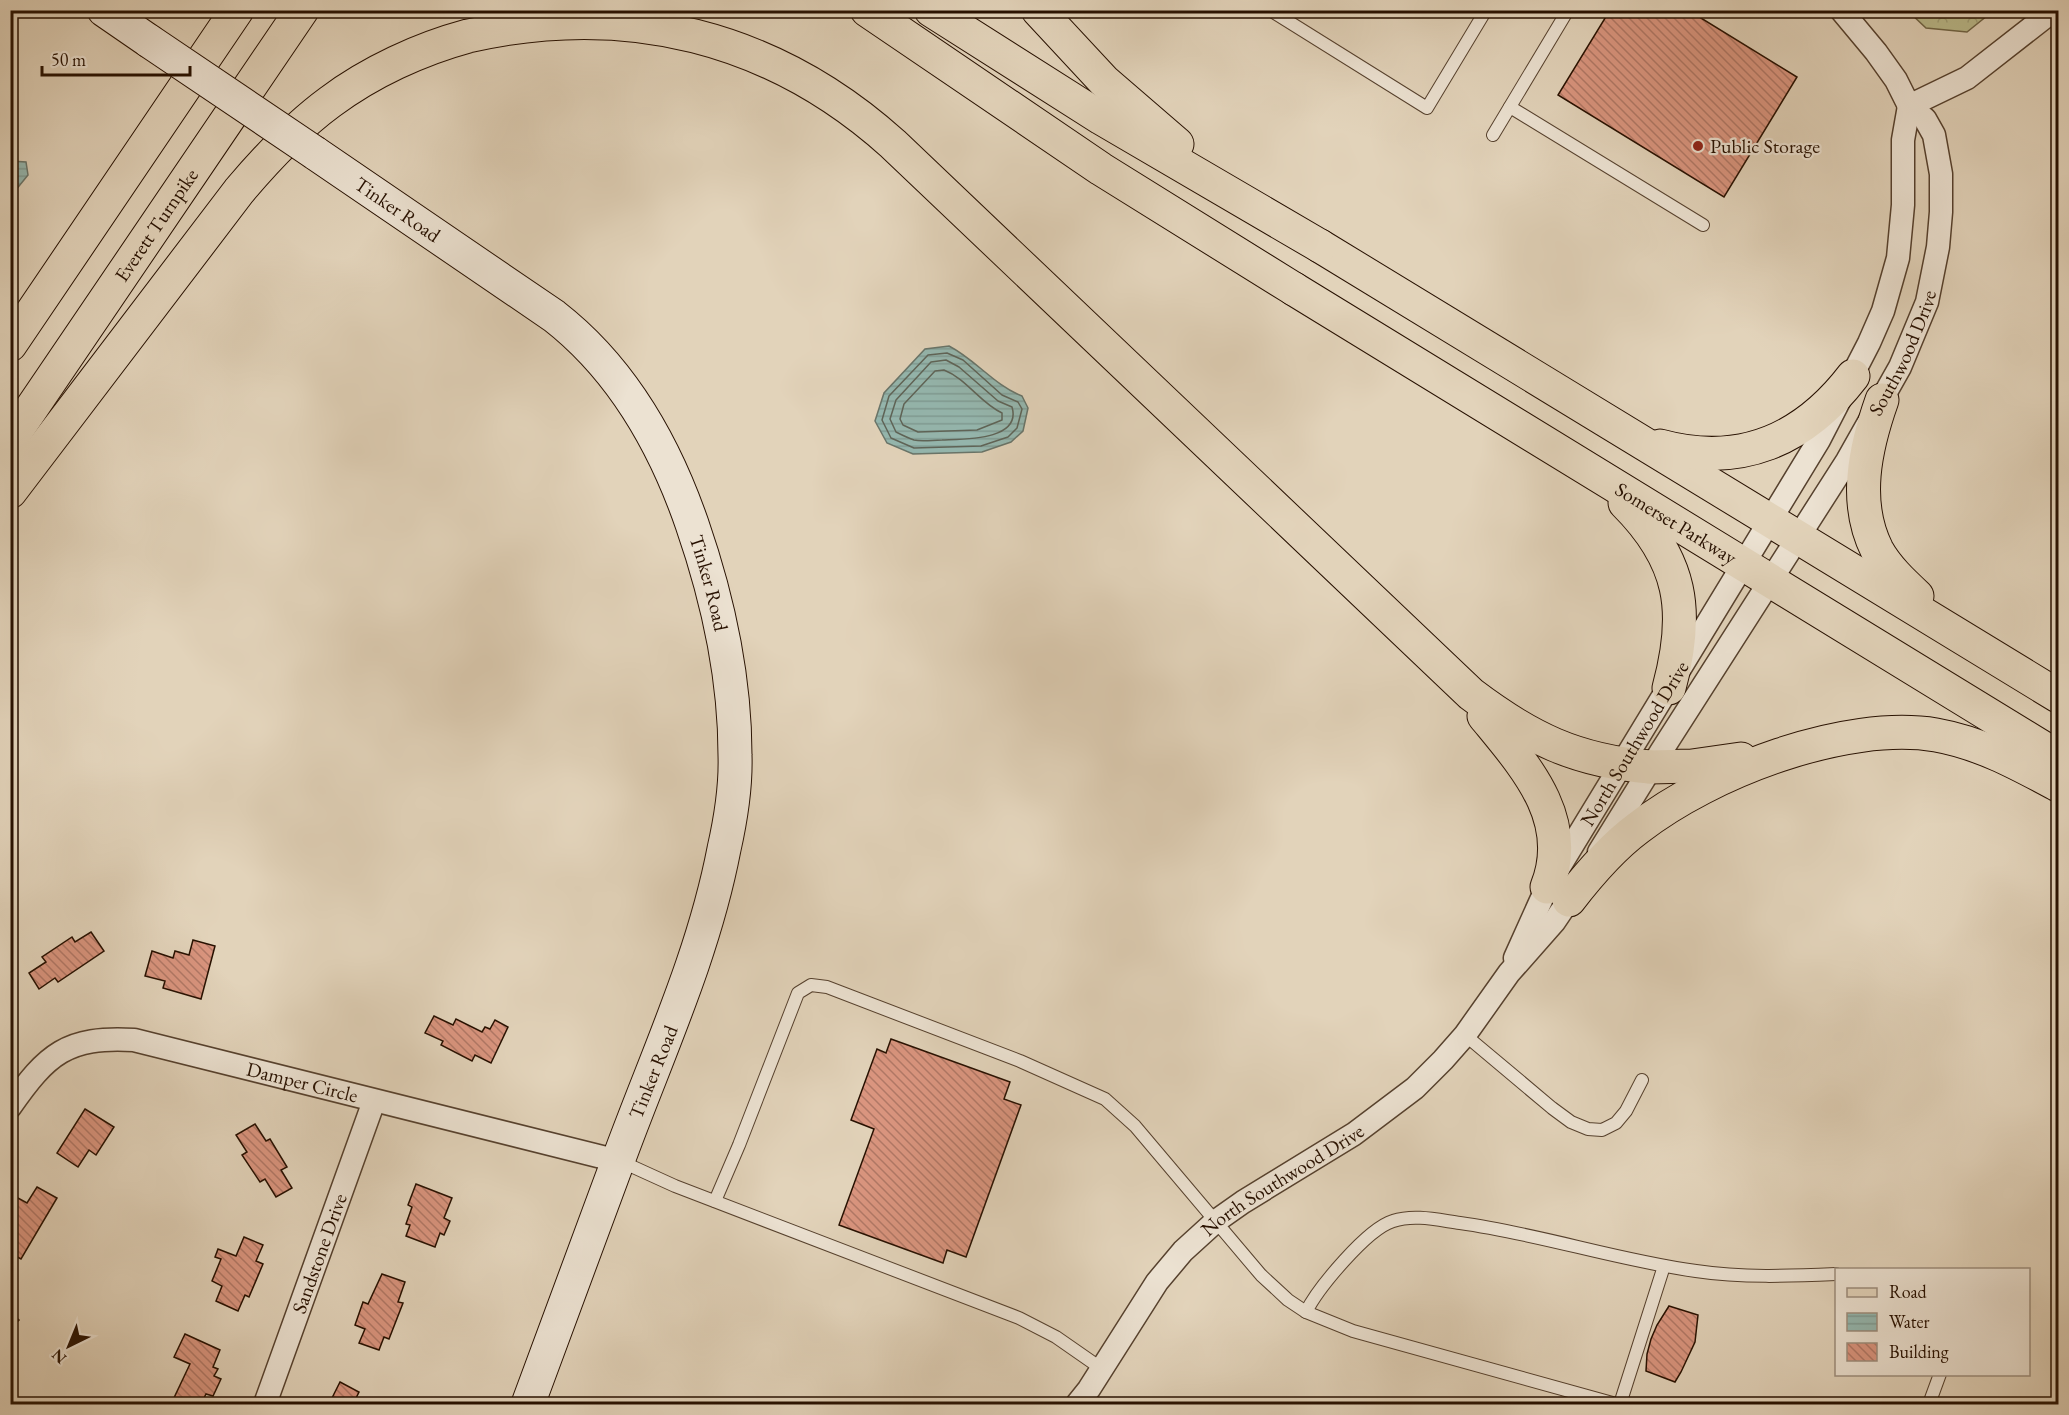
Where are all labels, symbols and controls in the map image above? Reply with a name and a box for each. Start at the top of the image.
scale bar [42,39,190,77]
text: 50 m [51,48,86,71]
place label: Public Storage [1710,133,1820,159]
marker: Public Storage [1691,139,1705,153]
street label: Everett Turnpike [108,163,204,287]
street label: Tinker Road [350,171,446,248]
street label: Southwood Drive [1862,288,1942,420]
street label: Somerset Parkway [1610,476,1742,570]
street label: Tinker Road [684,532,735,634]
street label: North Southwood Drive [1574,656,1695,831]
street label: Tinker Road [622,1021,684,1123]
street label: Damper Circle [244,1056,361,1109]
street label: North Southwood Drive [1195,1118,1369,1242]
street label: Sandstone Drive [286,1190,353,1317]
legend [1835,1268,2030,1376]
text: Road [1889,1280,1928,1303]
text: Water [1889,1310,1930,1333]
north arrow [39,1316,99,1376]
text: Building [1889,1340,1949,1363]
text: N [47,1344,71,1369]

